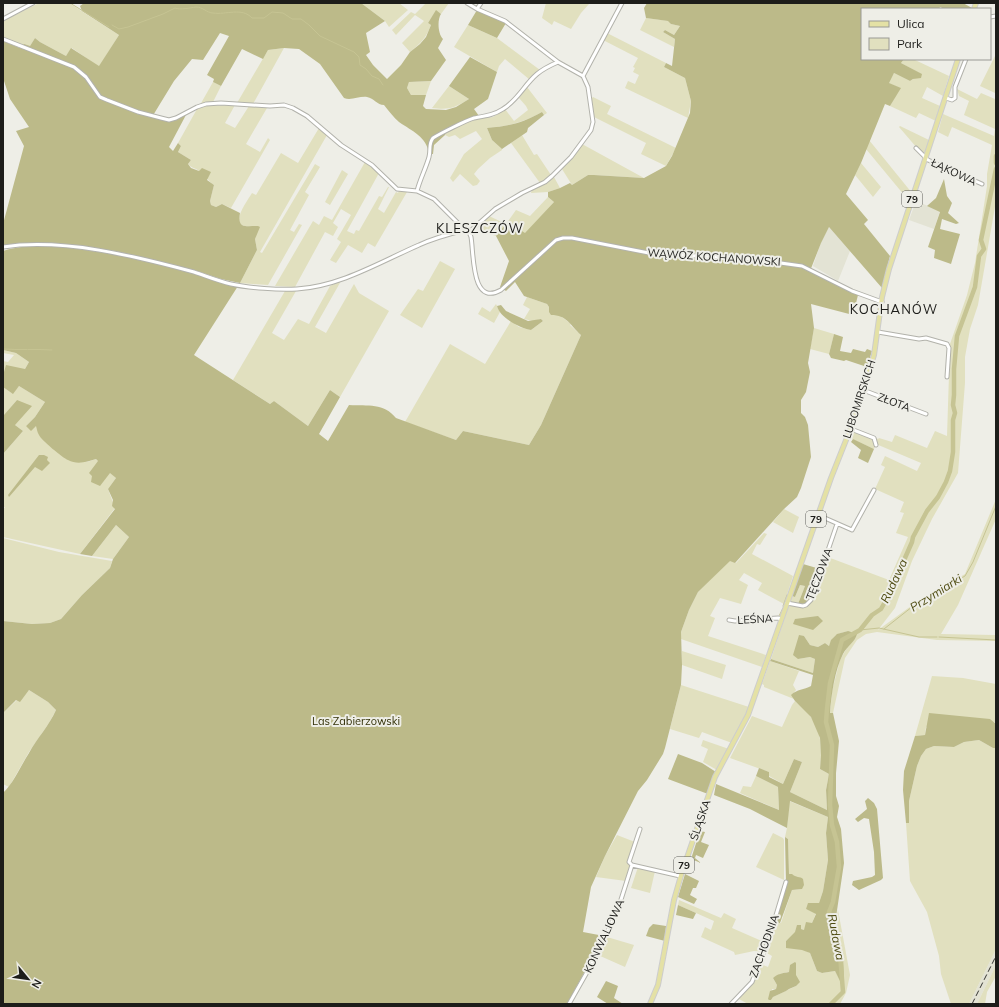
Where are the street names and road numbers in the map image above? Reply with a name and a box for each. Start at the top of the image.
street label: ŁĄKOWA [928,155,979,189]
road number: 79 [902,191,922,207]
street label: WĄWÓZ KOCHANOWSKI [647,245,781,269]
street label: LUBOMIRSKICH [840,358,878,440]
street label: ZŁOTA [876,389,912,415]
road number: 79 [806,511,826,527]
street label: TĘCZOWA [803,546,835,602]
street label: LEŚNA [737,611,773,627]
street label: ŚLĄSKA [687,798,713,842]
road number: 79 [674,857,694,873]
street label: KONWALIOWA [581,897,627,975]
street label: ZACHODNIA [746,912,782,980]

